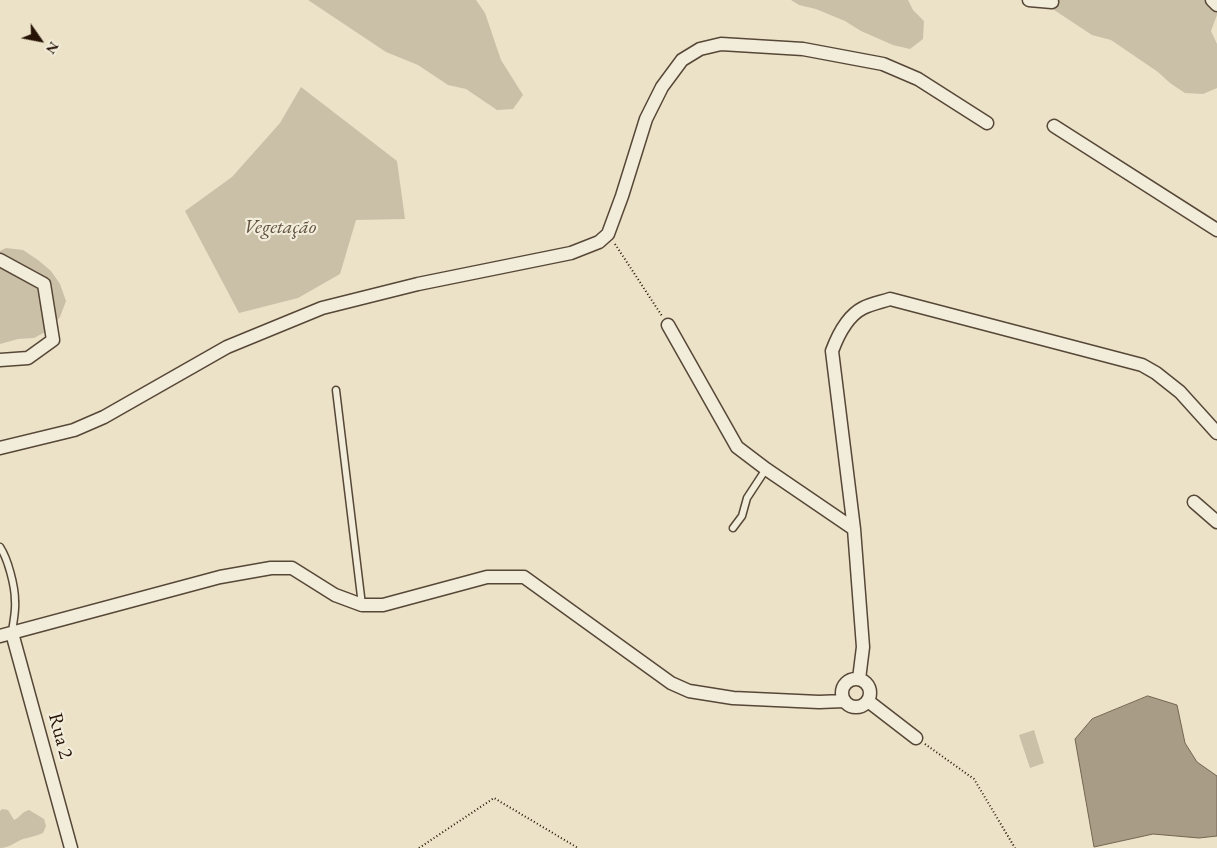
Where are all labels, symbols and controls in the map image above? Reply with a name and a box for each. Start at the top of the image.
north arrow [15,15,65,65]
text: N [42,39,63,58]
park label: Vegetação [244,216,316,240]
street label: Rua 2 [42,710,78,762]

